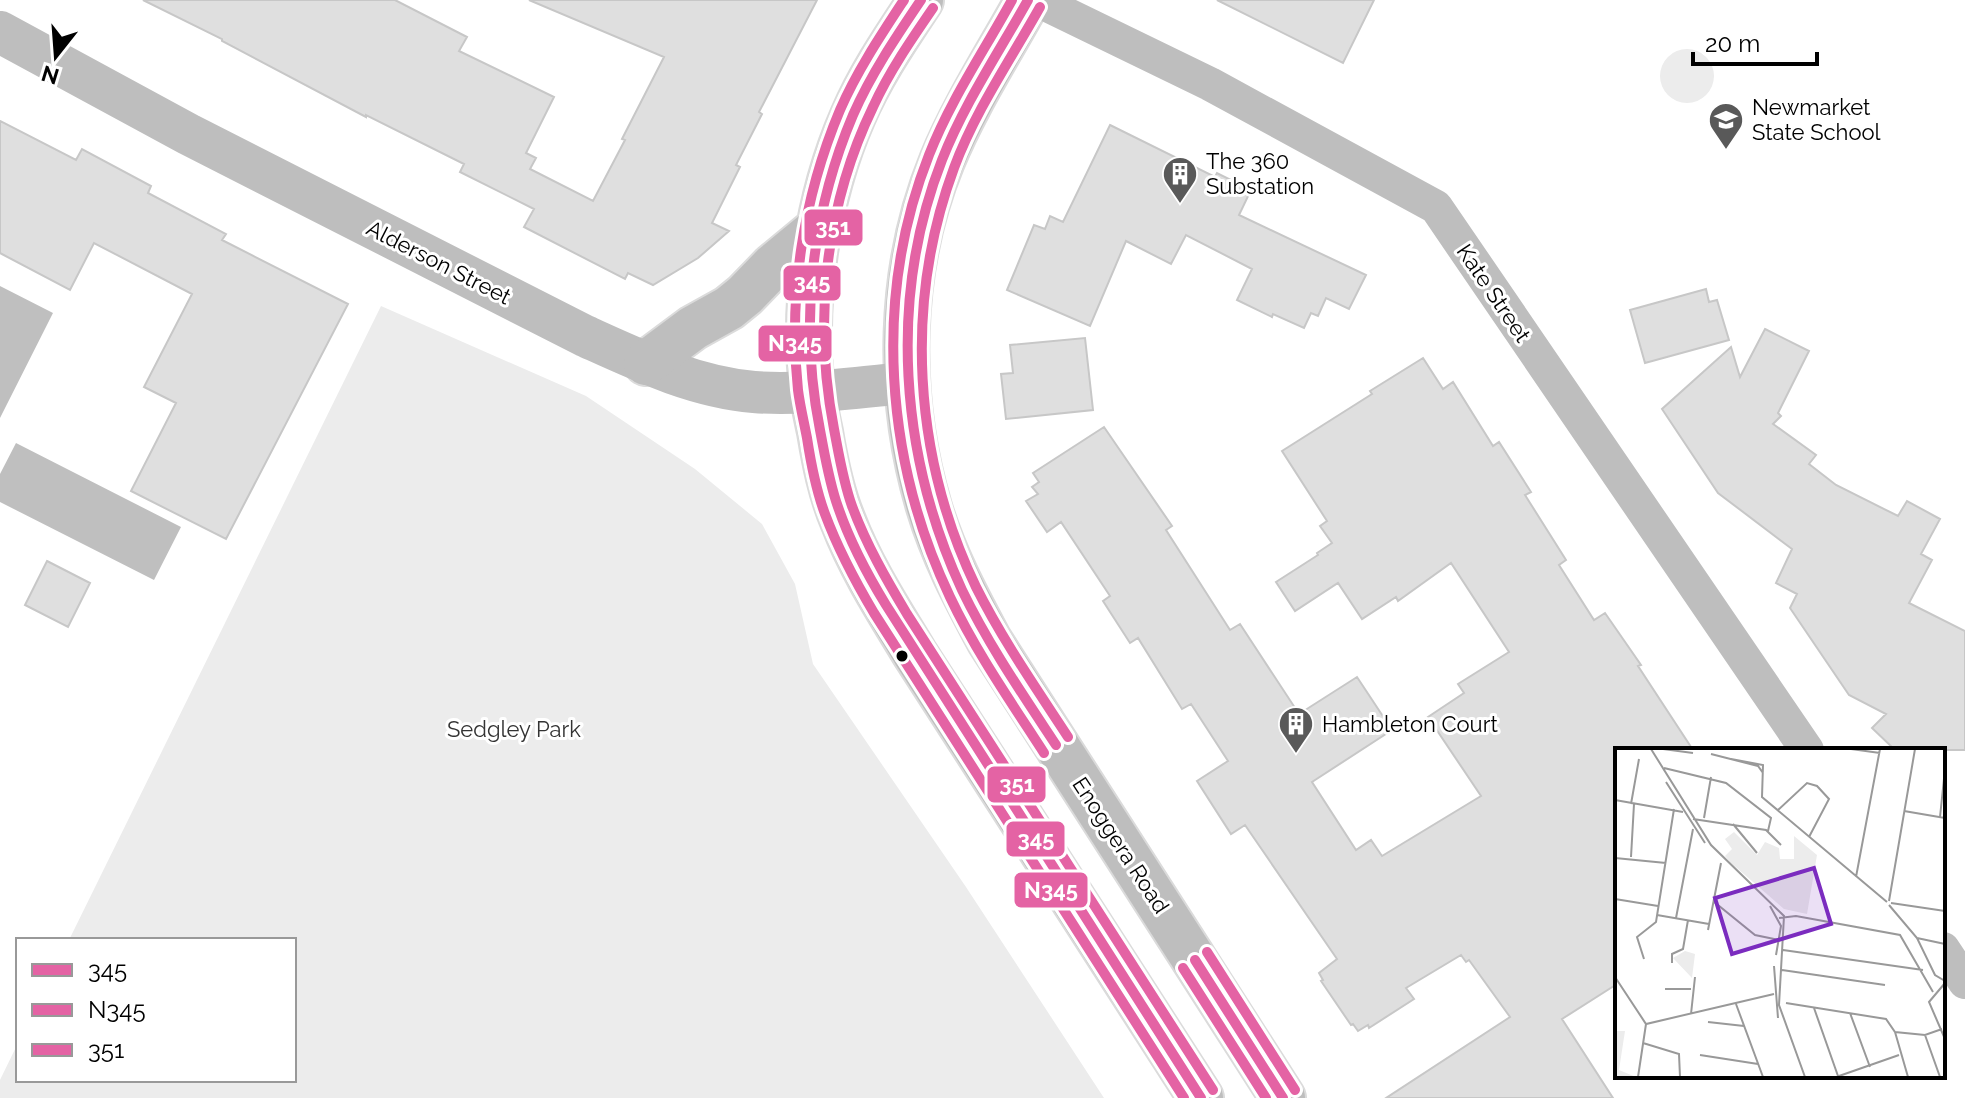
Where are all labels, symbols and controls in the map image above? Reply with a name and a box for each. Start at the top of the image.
north arrow [16,16,96,96]
scale bar [1693,16,1817,66]
text: 20 m [1705,29,1760,58]
text: N [38,60,62,90]
place label: Newmarket State School [1752,94,1881,145]
school or university icon: Newmarket State School [1707,101,1745,151]
place label: The 360 Substation [1206,148,1314,199]
building icon: The 360 Substation [1161,155,1199,205]
line badge: 351 [803,208,864,247]
street label: Alderson Street [363,214,516,310]
text: 351 [815,214,851,240]
street label: Kate Street [1452,239,1537,348]
line badge: 345 [782,264,842,302]
text: 345 [793,269,831,295]
line badge: N345 [757,324,833,363]
text: N345 [768,330,822,356]
unlabelled marker [894,648,910,664]
building icon: Hambleton Court [1277,705,1315,755]
place label: Hambleton Court [1322,711,1498,737]
park label: Sedgley Park [447,716,581,742]
inset map [1615,748,1945,1078]
line badge: 351 [986,765,1047,804]
text: 351 [999,771,1035,797]
street label: Enoggera Road [1067,772,1175,918]
line badge: 345 [1005,820,1066,858]
text: 345 [1017,826,1055,852]
line badge: N345 [1013,871,1089,909]
text: N345 [1024,877,1078,903]
legend [16,938,296,1082]
text: 345 [88,955,127,984]
text: N345 [88,995,146,1024]
text: 351 [88,1035,124,1064]

